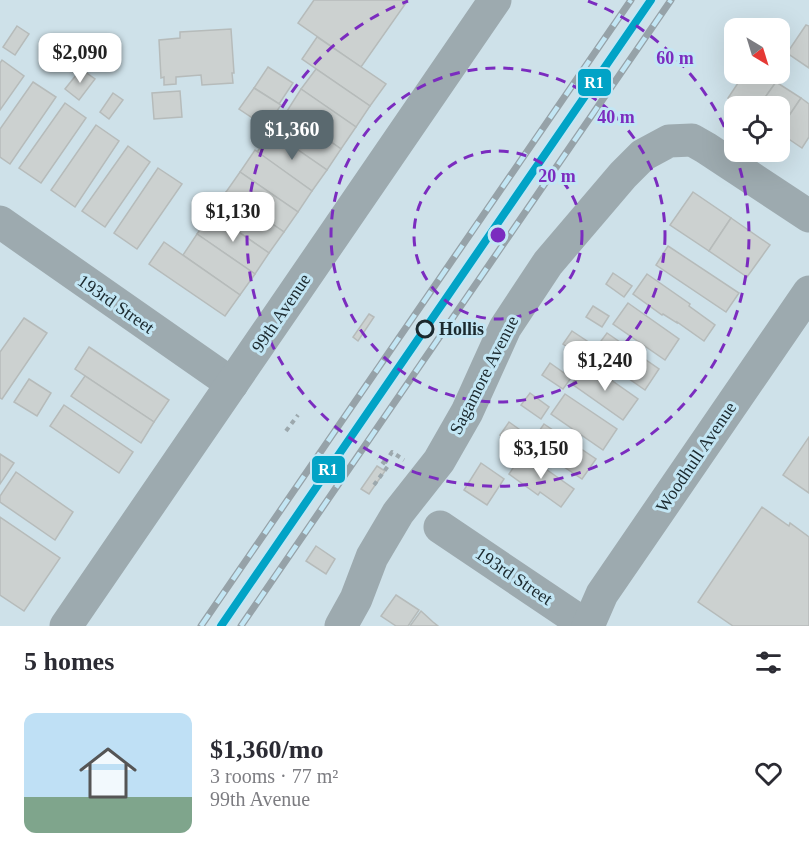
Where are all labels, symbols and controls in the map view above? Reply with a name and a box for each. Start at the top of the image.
north arrow [724,18,790,84]
map controls [724,18,790,162]
pin: $2,090 [31,33,129,84]
text: $2,090 [53,41,108,63]
text: 60 m [656,48,694,68]
line badge: R1 [577,68,612,97]
text: R1 [584,74,604,91]
button: locate [724,96,790,162]
text: 40 m [597,107,635,127]
pin: $1,360 [243,110,341,161]
text: $1,360 [265,118,320,140]
text: 20 m [538,166,576,186]
pin: $1,130 [184,192,282,243]
text: $1,130 [206,200,261,222]
centre of rings [488,225,508,245]
street label: 193rd Street [74,270,158,338]
street label: 99th Avenue [248,270,314,356]
street label: Sagamore Avenue [446,312,522,438]
place label: Hollis [439,319,484,339]
marker: Hollis [416,320,434,338]
pin: $1,240 [556,341,654,392]
text: $1,240 [578,349,633,371]
street label: Woodhull Avenue [652,398,740,516]
pin: $3,150 [492,429,590,480]
text: $3,150 [514,437,569,459]
line badge: R1 [311,455,346,484]
text: R1 [318,461,338,478]
street label: 193rd Street [472,543,556,609]
icon: filters [752,646,785,679]
text: 5 homes [24,647,114,676]
text: $1,360/mo [210,735,323,764]
icon: home [72,737,144,809]
icon: heart [752,757,785,790]
text: 3 rooms · 77 m² [210,765,338,787]
text: 99th Avenue [210,788,310,810]

